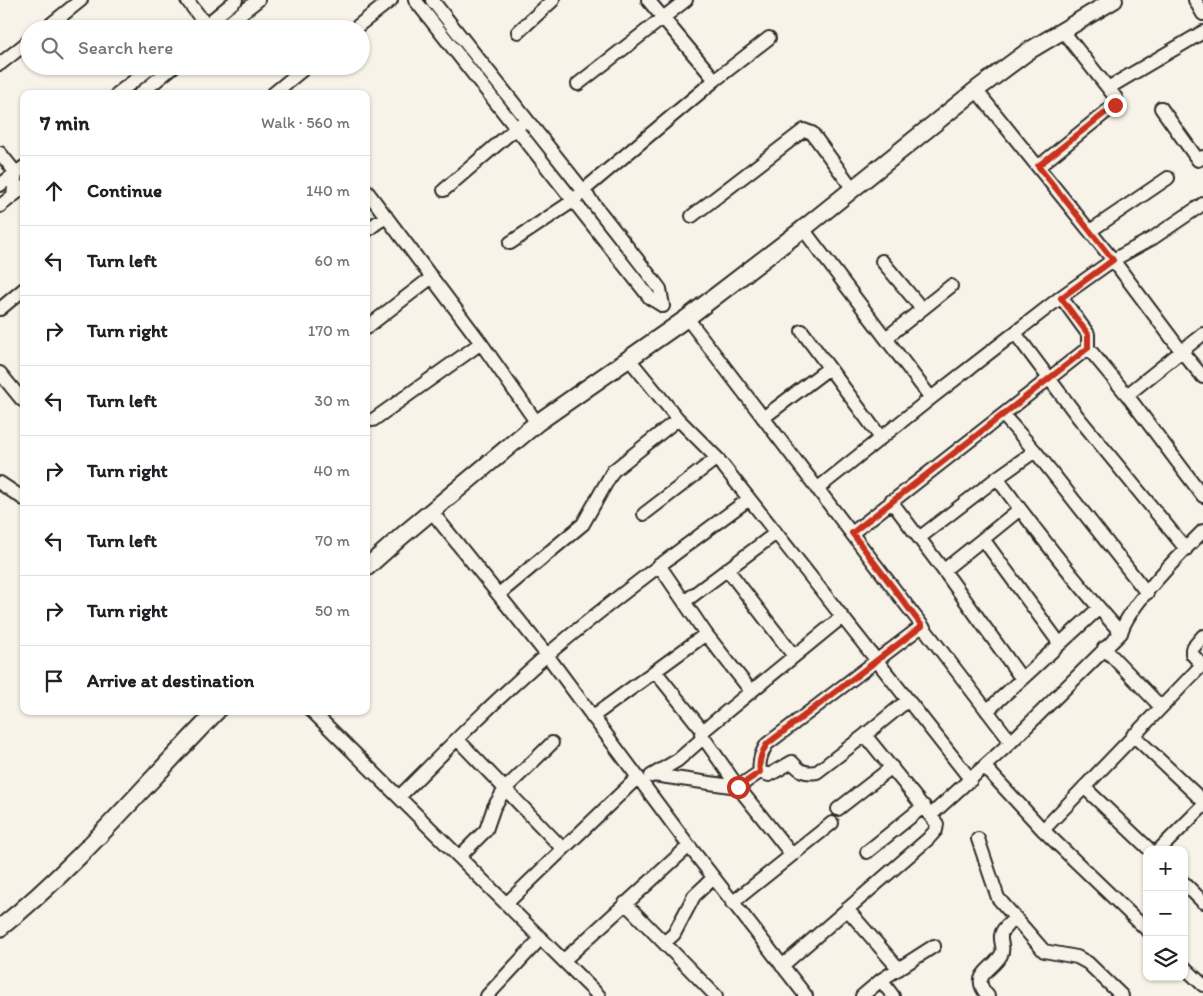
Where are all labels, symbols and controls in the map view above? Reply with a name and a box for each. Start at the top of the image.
search box [20,20,370,75]
icon: search [38,34,66,62]
text: Search here [78,36,173,59]
route end [1104,94,1127,117]
text: 7 min [40,110,89,135]
text: Walk · 560 m [261,113,350,132]
icon: ahead [40,177,68,205]
text: Continue [87,179,162,202]
text: 140 m [306,181,350,200]
icon: left [40,247,68,275]
text: Turn left [87,249,157,272]
text: 60 m [315,251,350,270]
icon: right [40,317,68,345]
text: Turn right [87,319,168,342]
text: 170 m [308,321,350,340]
icon: left [40,387,68,415]
text: Turn left [87,389,157,412]
text: 30 m [314,391,350,410]
icon: right [40,457,68,485]
text: Turn right [87,459,168,482]
text: 40 m [313,461,350,480]
icon: left [40,527,68,555]
text: Turn left [87,529,157,552]
text: 70 m [315,531,350,550]
icon: right [40,597,68,625]
text: Turn right [87,599,168,622]
text: 50 m [315,601,350,620]
icon: arrive [40,667,68,695]
text: Arrive at destination [87,669,254,692]
route start [727,776,750,799]
map controls [1143,846,1188,981]
button: + [1143,846,1188,891]
button: − [1143,891,1188,936]
button: layers [1143,936,1188,981]

